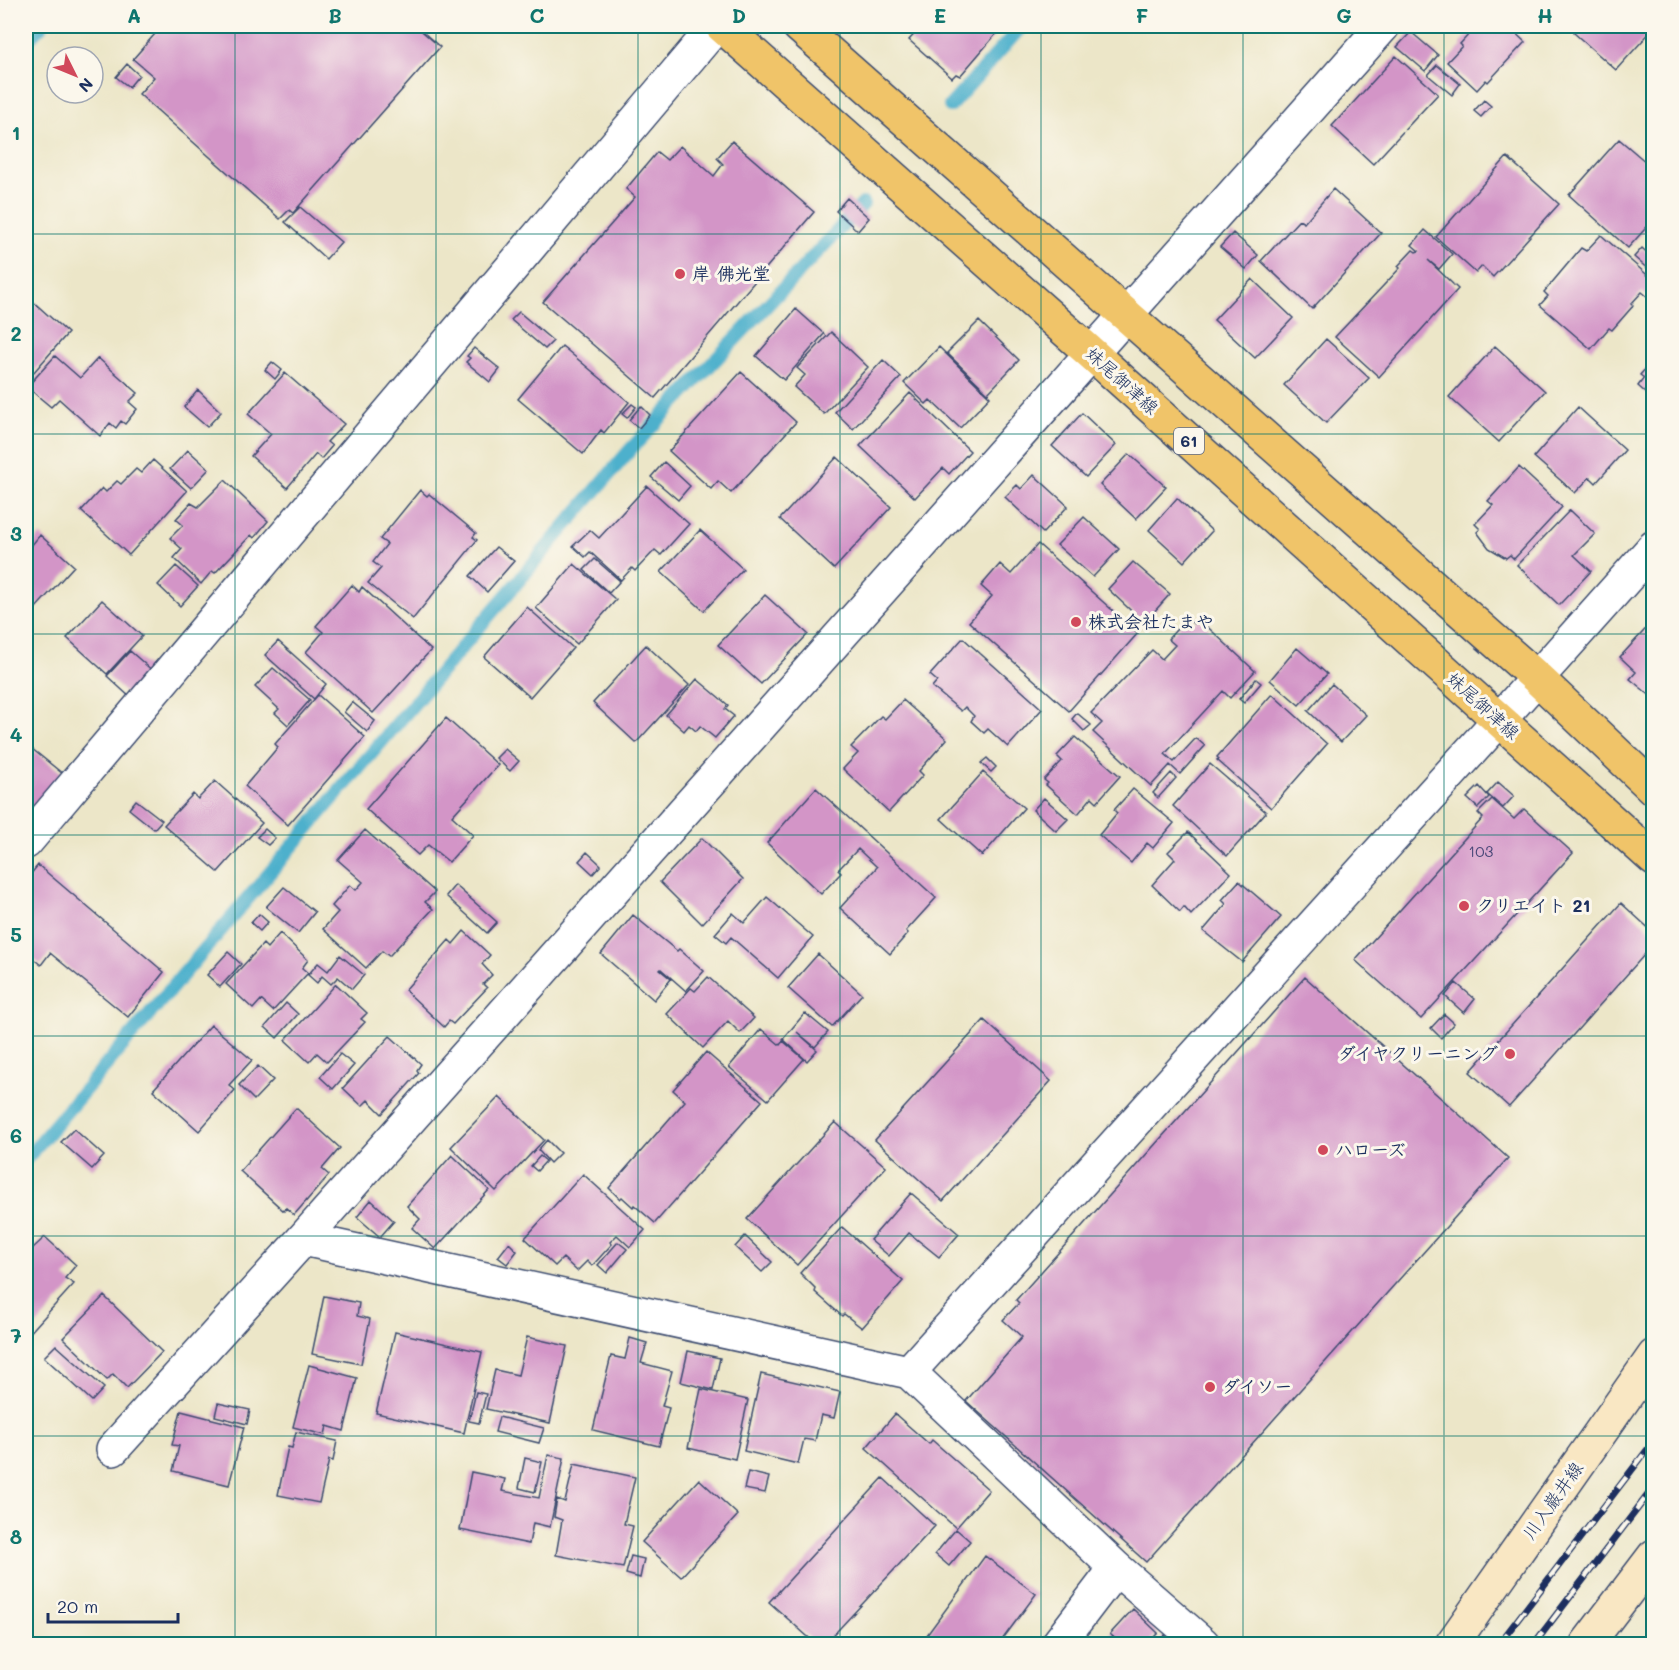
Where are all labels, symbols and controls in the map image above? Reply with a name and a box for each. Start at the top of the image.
text: A [127,2,141,28]
text: B [328,2,342,28]
text: C [530,2,545,28]
text: D [732,2,746,28]
text: E [934,2,946,28]
text: F [1136,2,1149,28]
text: G [1336,2,1352,28]
text: H [1537,2,1553,28]
north arrow [45,45,105,105]
text: N [75,74,98,97]
text: 1 [12,119,20,145]
place label: 岸 佛光堂 [692,261,770,285]
marker: 岸 佛光堂 [673,267,687,281]
text: 2 [10,320,22,346]
street label: 妹尾御津線 [1081,341,1164,419]
road number: 61 [1174,428,1204,454]
text: 3 [10,520,22,546]
place label: 株式会社たまや [1088,609,1214,633]
marker: 株式会社たまや [1069,615,1083,629]
street label: 妹尾御津線 [1442,666,1525,744]
text: 4 [10,721,23,747]
house number: 103 [1469,841,1494,861]
place label: クリエイト 21 [1476,893,1591,917]
marker: クリエイト 21 [1457,899,1471,913]
text: 5 [10,921,22,947]
place label: ダイヤクリーニング [1338,1041,1498,1065]
marker: ダイヤクリーニング [1503,1047,1517,1061]
text: 6 [10,1122,22,1148]
place label: ハローズ [1335,1137,1406,1161]
marker: ハローズ [1316,1143,1330,1157]
text: 7 [10,1322,22,1348]
place label: ダイソー [1222,1374,1292,1398]
marker: ダイソー [1203,1380,1217,1394]
street label: 川入巌井線 [1517,1457,1588,1544]
text: 8 [10,1523,22,1549]
scale bar [48,1586,178,1624]
text: 20 m [57,1594,98,1618]

